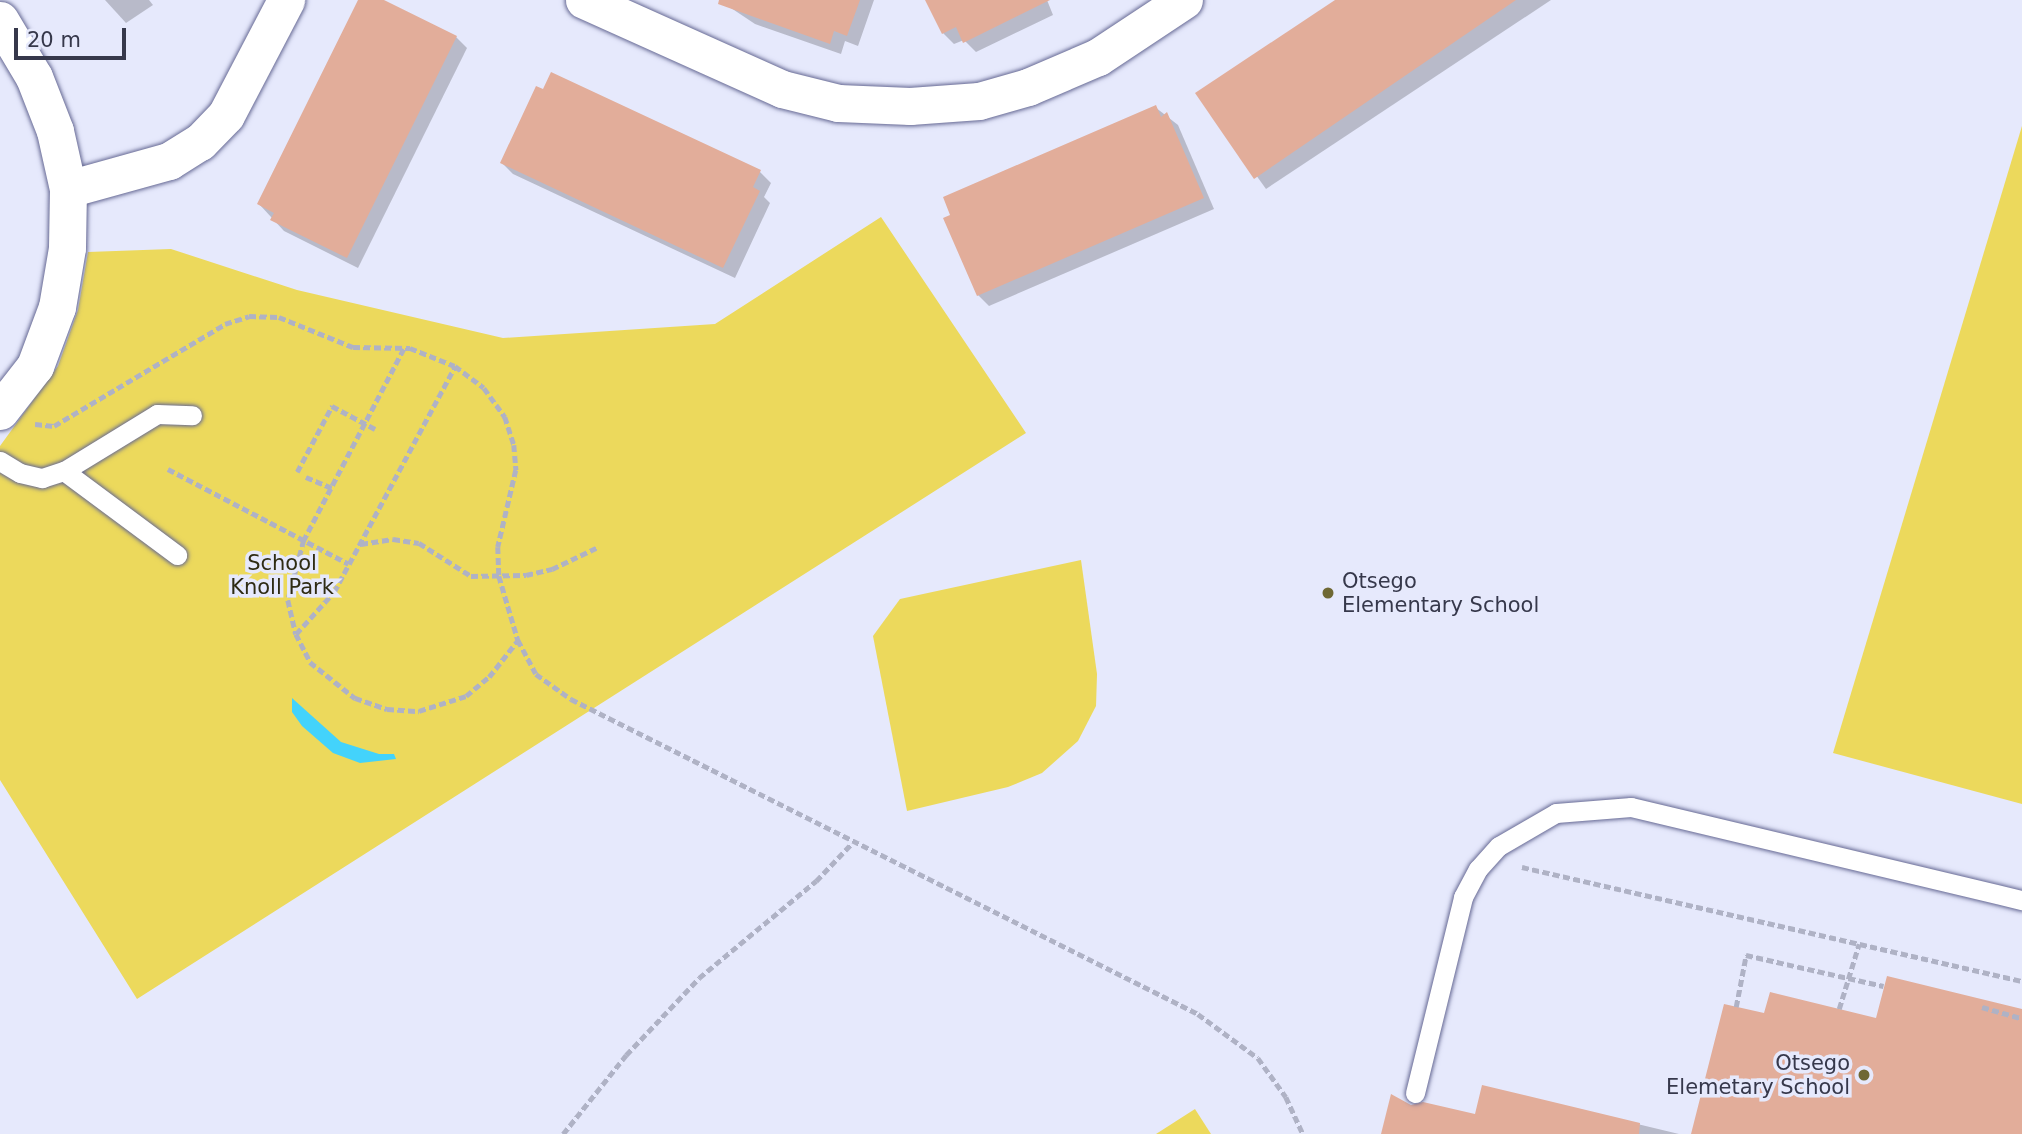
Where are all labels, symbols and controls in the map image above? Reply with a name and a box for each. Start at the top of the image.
scale bar [18,14,130,58]
text: 20 m [27,28,81,52]
park label: School Knoll Park [230,550,334,600]
place label: Otsego Elementary School [1342,568,1539,618]
marker: Otsego Elementary School [1320,585,1336,601]
place label: Otsego Elemetary School [1666,1050,1850,1100]
marker: Otsego Elemetary School [1856,1067,1872,1083]

